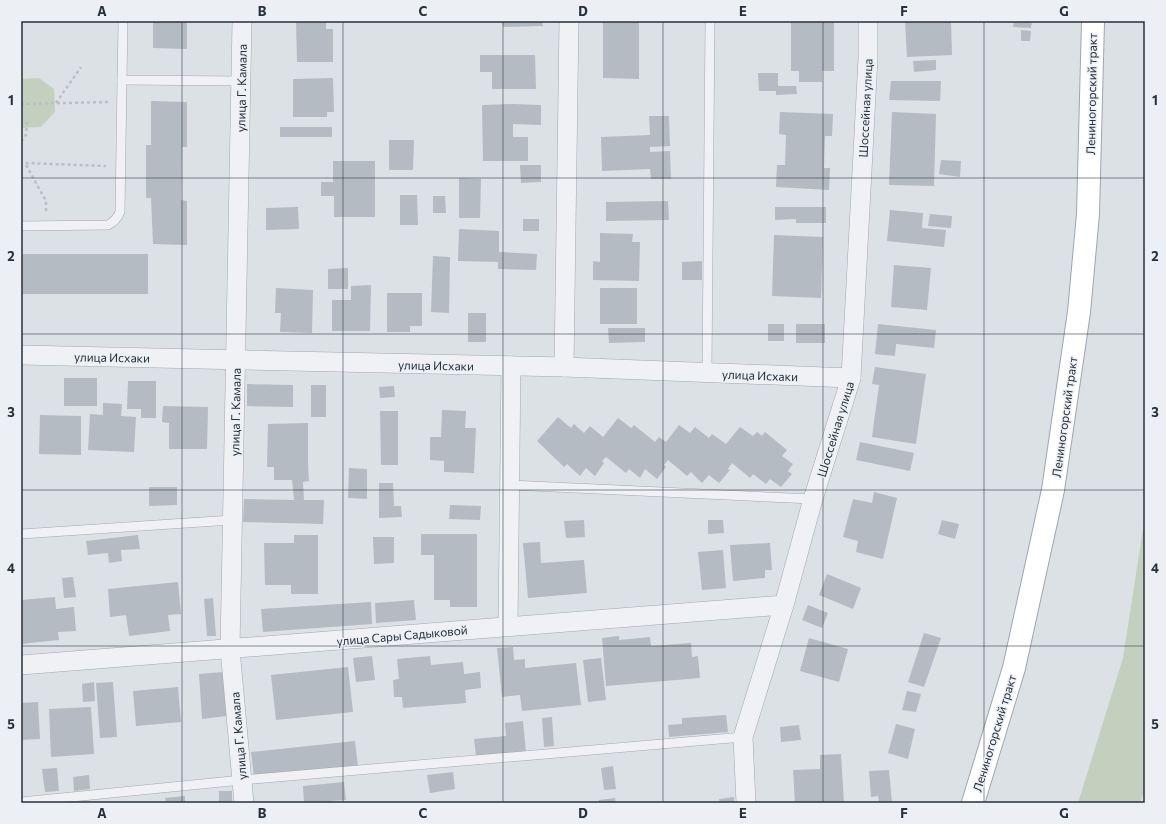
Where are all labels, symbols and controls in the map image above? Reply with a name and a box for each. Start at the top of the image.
text: A [97,3,107,19]
text: B [258,3,267,19]
text: C [419,3,428,19]
text: D [578,3,588,19]
text: E [739,3,747,19]
text: F [900,3,908,19]
text: G [1059,3,1069,19]
street label: Лениногорский тракт [1083,33,1099,155]
street label: улица Г. Камала [233,44,249,132]
street label: Шоссейная улица [855,58,875,158]
text: 1 [8,92,14,108]
text: 1 [1152,92,1158,108]
text: 2 [7,248,15,264]
text: 2 [1151,248,1159,264]
street label: улица Исхаки [74,349,150,365]
street label: Лениногорский тракт [1049,355,1079,478]
street label: улица Исхаки [398,357,474,373]
street label: улица Исхаки [722,367,798,383]
street label: улица Г. Камала [227,368,243,456]
street label: Шоссейная улица [814,379,856,479]
text: 3 [7,404,15,420]
text: 3 [1151,404,1159,420]
text: 4 [7,560,15,576]
text: 4 [1151,560,1159,576]
street label: улица Сары Садыковой [336,622,468,648]
street label: Лениногорский тракт [969,672,1019,793]
street label: улица Г. Камала [227,691,249,781]
text: 5 [7,716,15,732]
text: 5 [1151,716,1159,732]
text: A [97,805,107,821]
text: B [258,805,267,821]
text: C [419,805,428,821]
text: D [578,805,588,821]
text: E [739,805,747,821]
text: F [900,805,908,821]
text: G [1059,805,1069,821]

